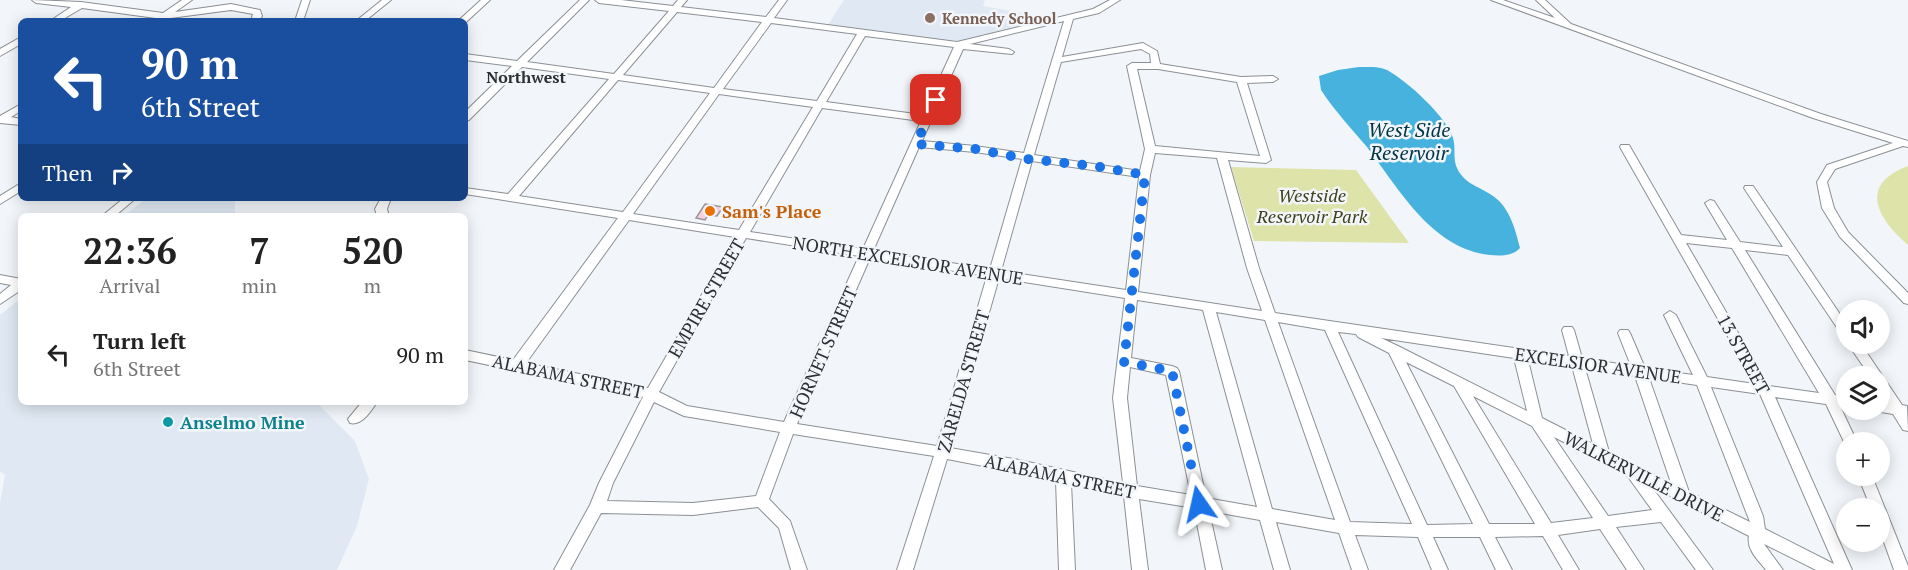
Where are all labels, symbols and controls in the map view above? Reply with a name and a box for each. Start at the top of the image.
place label: Kennedy School [942,8,1056,28]
marker: Kennedy School [923,11,937,25]
text: 90 m [141,35,239,91]
icon: left [42,42,120,120]
district label: Northwest [486,66,566,88]
pin [910,74,961,125]
icon: arrive [919,83,952,116]
text: 6th Street [141,89,260,125]
water label: West Side Reservoir [1368,116,1450,166]
icon: right [105,156,138,189]
text: Then [42,158,93,187]
park label: Westside Reservoir Park [1256,183,1368,228]
place label: Sam's Place [722,199,822,223]
marker: Sam's Place [703,204,717,218]
text: 22:36 [83,227,177,274]
text: 7 [249,227,270,274]
text: 520 [342,227,403,274]
street label: NORTH EXCELSIOR AVENUE [791,230,1025,290]
street label: EMPIRE STREET [662,234,750,362]
text: Arrival [99,272,161,299]
text: min [242,272,277,299]
text: m [364,272,381,299]
street label: HORNET STREET [783,283,863,421]
map controls [1836,300,1890,552]
button: sound [1836,300,1890,354]
street label: ZARELDA STREET [931,307,995,455]
street label: 13 STREET [1712,310,1776,398]
text: Turn left [93,326,186,355]
icon: left [42,338,75,371]
text: 90 m [396,340,444,369]
street label: EXCELSIOR AVENUE [1513,341,1683,389]
street label: ALABAMA STREET [490,348,646,404]
text: 6th Street [93,355,181,382]
button: layers [1836,366,1890,420]
place label: Anselmo Mine [180,410,305,434]
marker: Anselmo Mine [161,415,175,429]
street label: WALKERVILLE DRIVE [1560,425,1728,527]
button: + [1836,432,1890,486]
street label: ALABAMA STREET [982,448,1138,504]
position arrow [1167,472,1231,536]
button: − [1836,498,1890,552]

